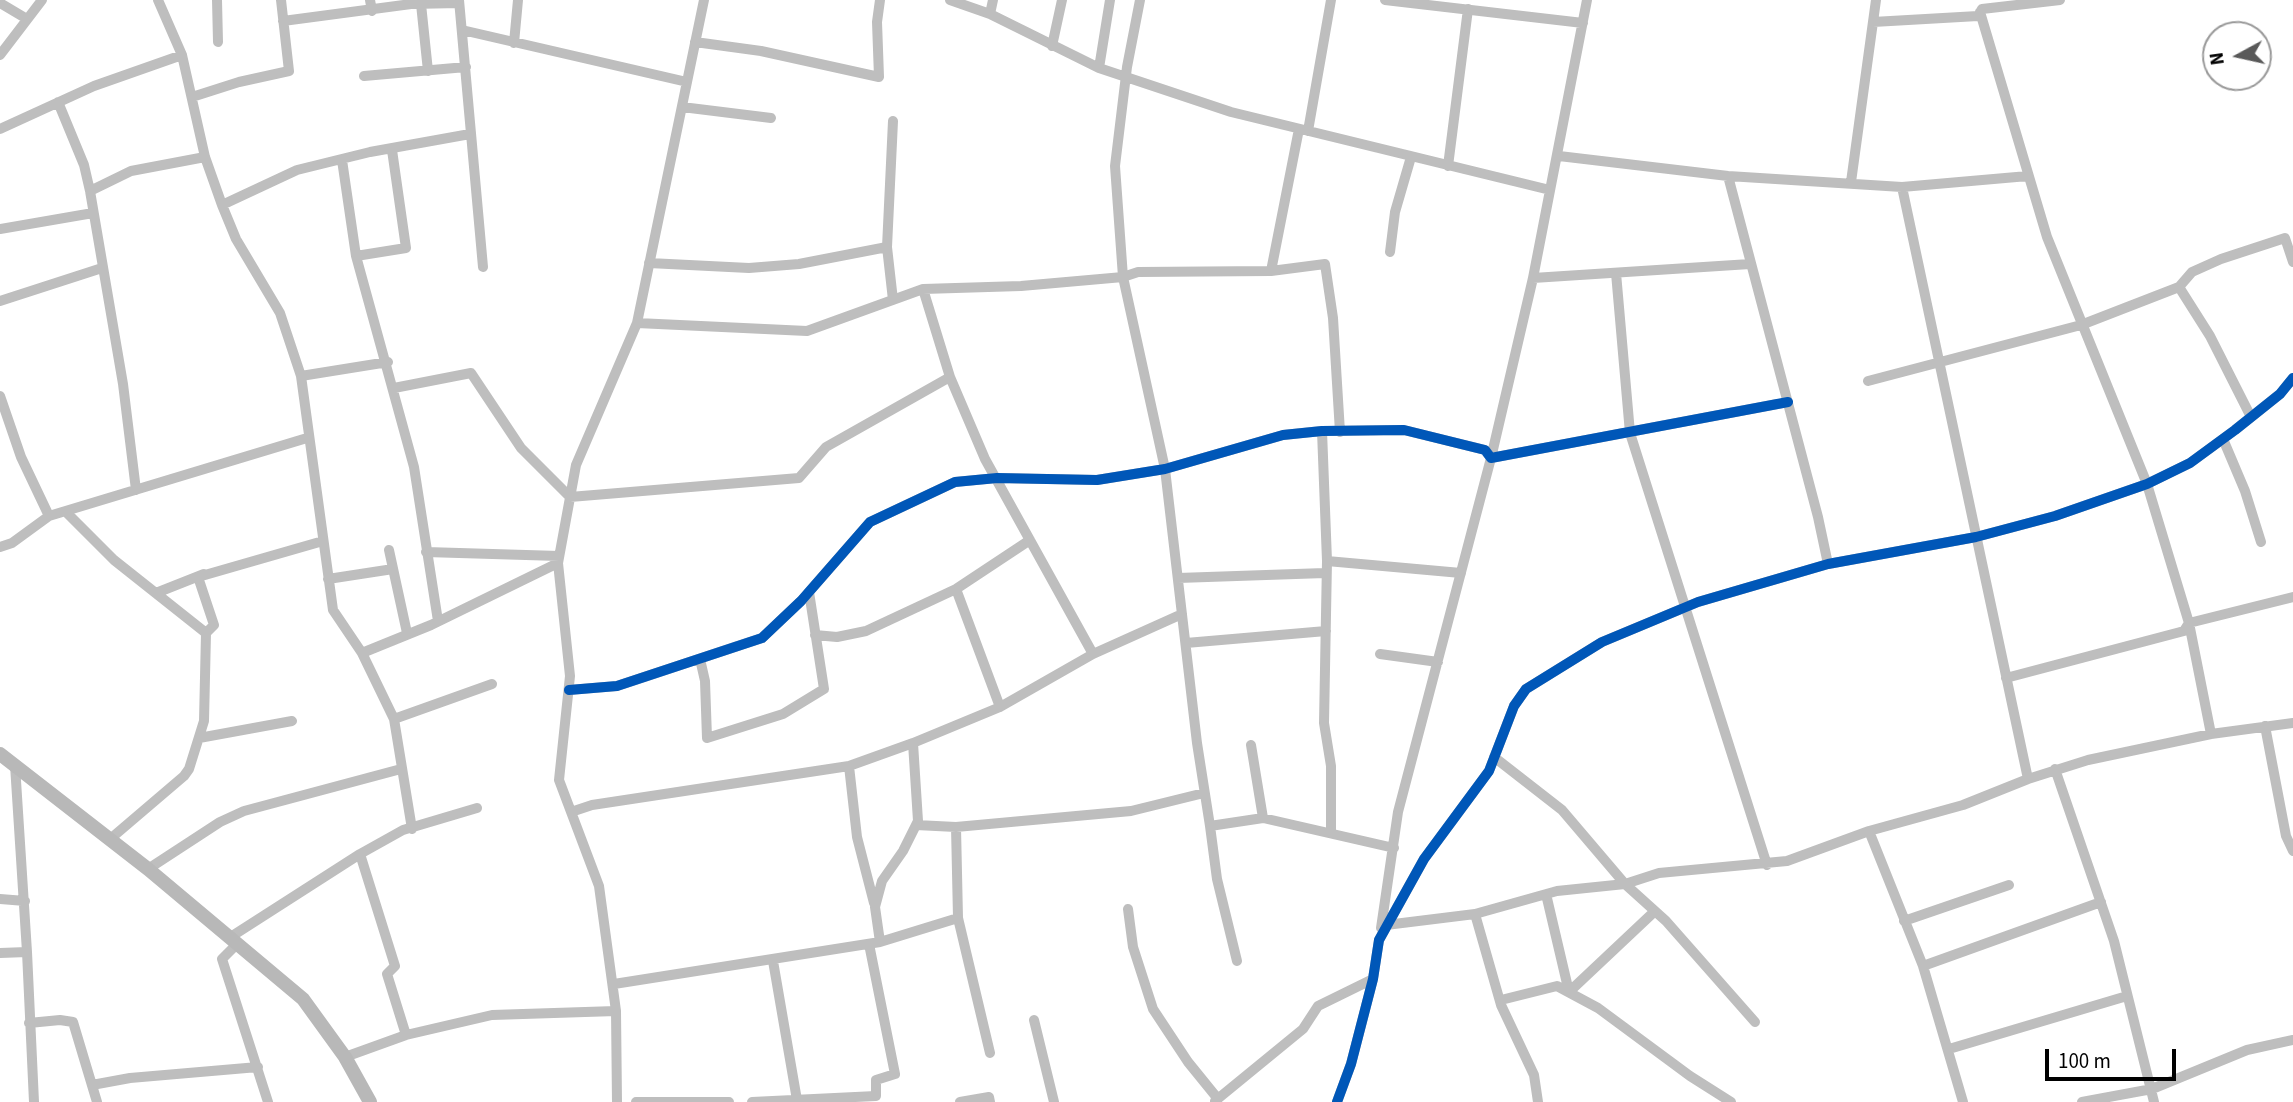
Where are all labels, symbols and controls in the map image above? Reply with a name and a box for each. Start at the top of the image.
north arrow [2202,21,2272,91]
text: N [2203,51,2232,67]
scale bar [2048,1036,2179,1080]
text: 100 m [2058,1046,2111,1076]

